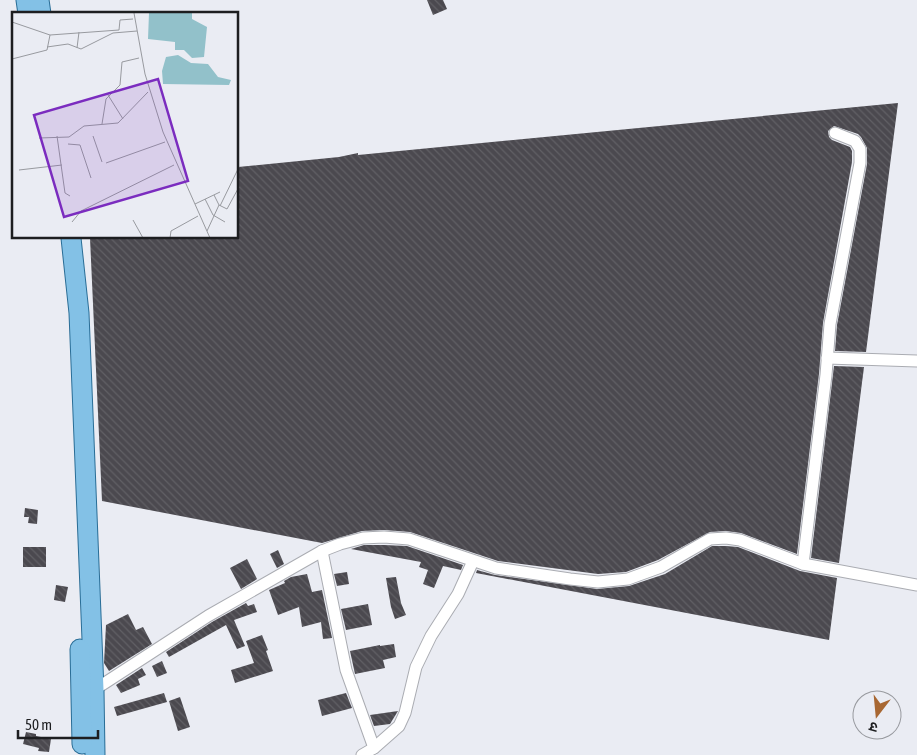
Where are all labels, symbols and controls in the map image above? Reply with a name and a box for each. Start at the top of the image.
inset map [12,12,239,239]
north arrow [852,690,902,740]
scale bar [18,708,98,740]
text: 50 m [25,716,52,733]
text: उ [867,718,880,736]

